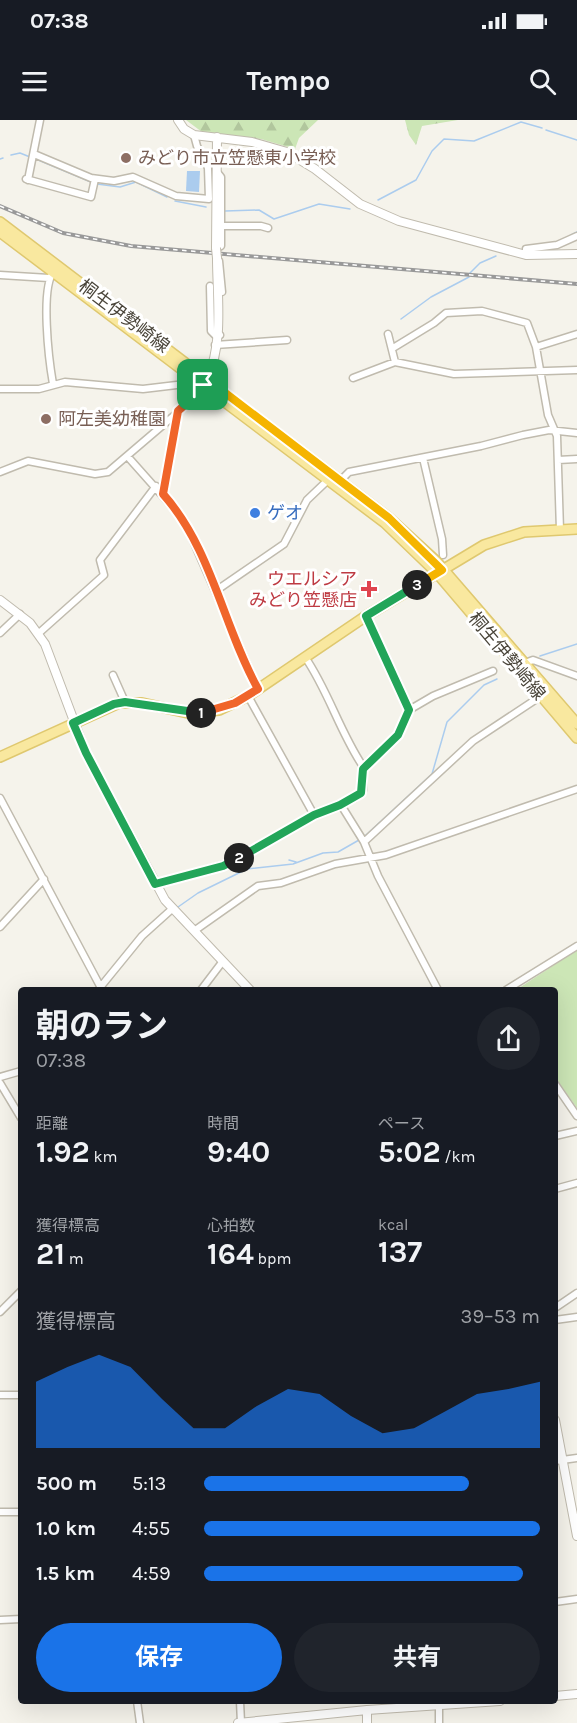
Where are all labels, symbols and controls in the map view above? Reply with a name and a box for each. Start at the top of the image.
text: 07:38 [30,8,89,34]
icon: menu [18,65,51,98]
text: Tempo [247,65,330,97]
icon: search [526,65,559,98]
place label: みどり市立笠懸東小学校 [138,147,336,169]
marker: みどり市立笠懸東小学校 [119,151,133,165]
street label: 桐生伊勢崎線 [74,275,174,357]
pin [177,359,228,410]
icon: arrive [186,368,219,401]
place label: 阿左美幼稚園 [58,408,166,430]
marker: 阿左美幼稚園 [39,412,53,426]
place label: ゲオ [267,502,303,524]
marker: ゲオ [248,506,262,520]
place label: ウエルシア みどり笠懸店 [249,568,357,611]
pin: 3 [402,570,432,600]
text: 3 [412,575,422,594]
marker: ウエルシア みどり笠懸店 [362,582,376,596]
street label: 桐生伊勢崎線 [464,608,550,704]
pin: 1 [186,698,216,728]
text: 1 [198,703,204,722]
pin: 2 [224,843,254,873]
text: 2 [234,848,244,867]
text: 朝のラン [36,1007,168,1045]
button: share [477,1007,540,1070]
text: 07:38 [36,1049,86,1072]
text: 距離 [36,1114,68,1133]
text: 時間 [207,1114,239,1133]
text: ペース [378,1114,425,1133]
text: 1.92 [36,1134,90,1170]
text: 9:40 [207,1134,270,1170]
text: 5:02 [378,1134,441,1170]
text: km [90,1147,117,1166]
text: /km [441,1147,475,1166]
text: kcal [378,1215,409,1234]
text: 獲得標高 [36,1216,100,1235]
text: 心拍数 [207,1216,255,1235]
text: 137 [378,1234,422,1270]
text: 21 [36,1236,65,1272]
text: 164 [207,1236,254,1272]
text: m [65,1249,84,1268]
text: bpm [254,1249,291,1268]
text: 39–53 m [461,1305,540,1328]
text: 獲得標高 [36,1310,116,1333]
text: 500 m [36,1472,97,1495]
text: 5:13 [132,1472,166,1495]
text: 1.0 km [36,1517,96,1540]
text: 4:55 [132,1517,170,1540]
text: 1.5 km [36,1562,95,1585]
text: 4:59 [132,1562,171,1585]
button: 保存 [36,1623,282,1692]
button: 共有 [294,1623,540,1692]

